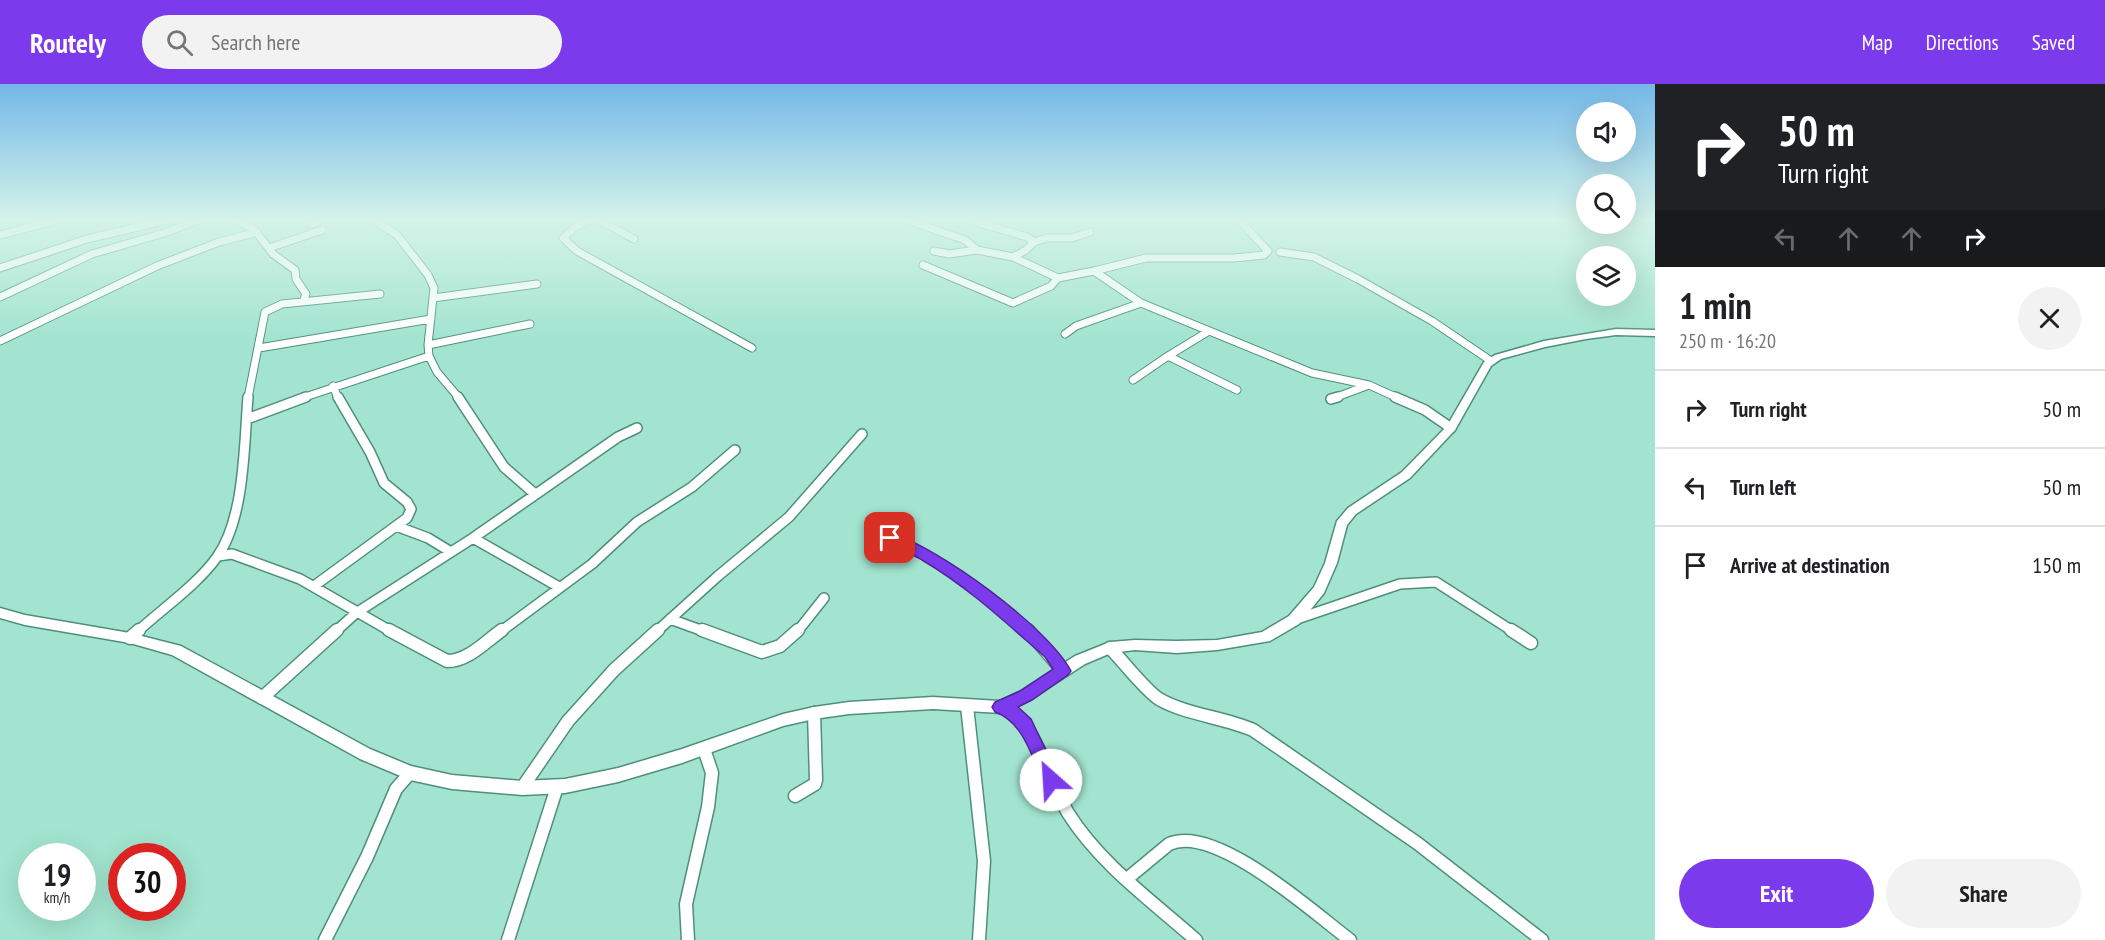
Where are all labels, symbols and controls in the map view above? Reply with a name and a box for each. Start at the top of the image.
search box [142,15,562,69]
text: Routely [30,24,106,61]
icon: search [163,26,196,59]
text: Search here [211,28,300,56]
text: Map [1862,29,1893,56]
text: Directions [1926,29,1999,56]
text: Saved [2032,29,2075,56]
map controls [1576,102,1636,306]
button: sound [1576,102,1636,162]
text: 50 m [1778,103,1855,158]
icon: right [1679,108,1757,186]
text: Turn right [1778,156,1869,190]
button: search [1576,174,1636,234]
icon: left [1769,222,1802,255]
icon: ahead [1832,222,1865,255]
icon: ahead [1895,222,1928,255]
icon: right [1958,222,1991,255]
button: layers [1576,246,1636,306]
text: 1 min [1679,282,1752,329]
button: close [2018,287,2081,350]
text: 250 m · 16:20 [1679,328,1776,354]
icon: right [1679,393,1712,426]
text: Turn right [1730,395,1807,423]
text: 50 m [2042,395,2081,423]
icon: left [1679,471,1712,504]
text: Turn left [1730,473,1796,501]
text: 50 m [2042,473,2081,501]
pin [864,512,915,563]
icon: arrive [873,521,906,554]
icon: arrive [1679,549,1712,582]
text: Arrive at destination [1730,551,1890,579]
text: 150 m [2032,551,2081,579]
position arrow [1019,748,1083,812]
speed limit sign: 30 [108,843,186,921]
text: 19 [43,855,71,894]
button: Exit [1679,859,1874,928]
button: Share [1886,859,2081,928]
text: km/h [44,888,70,907]

